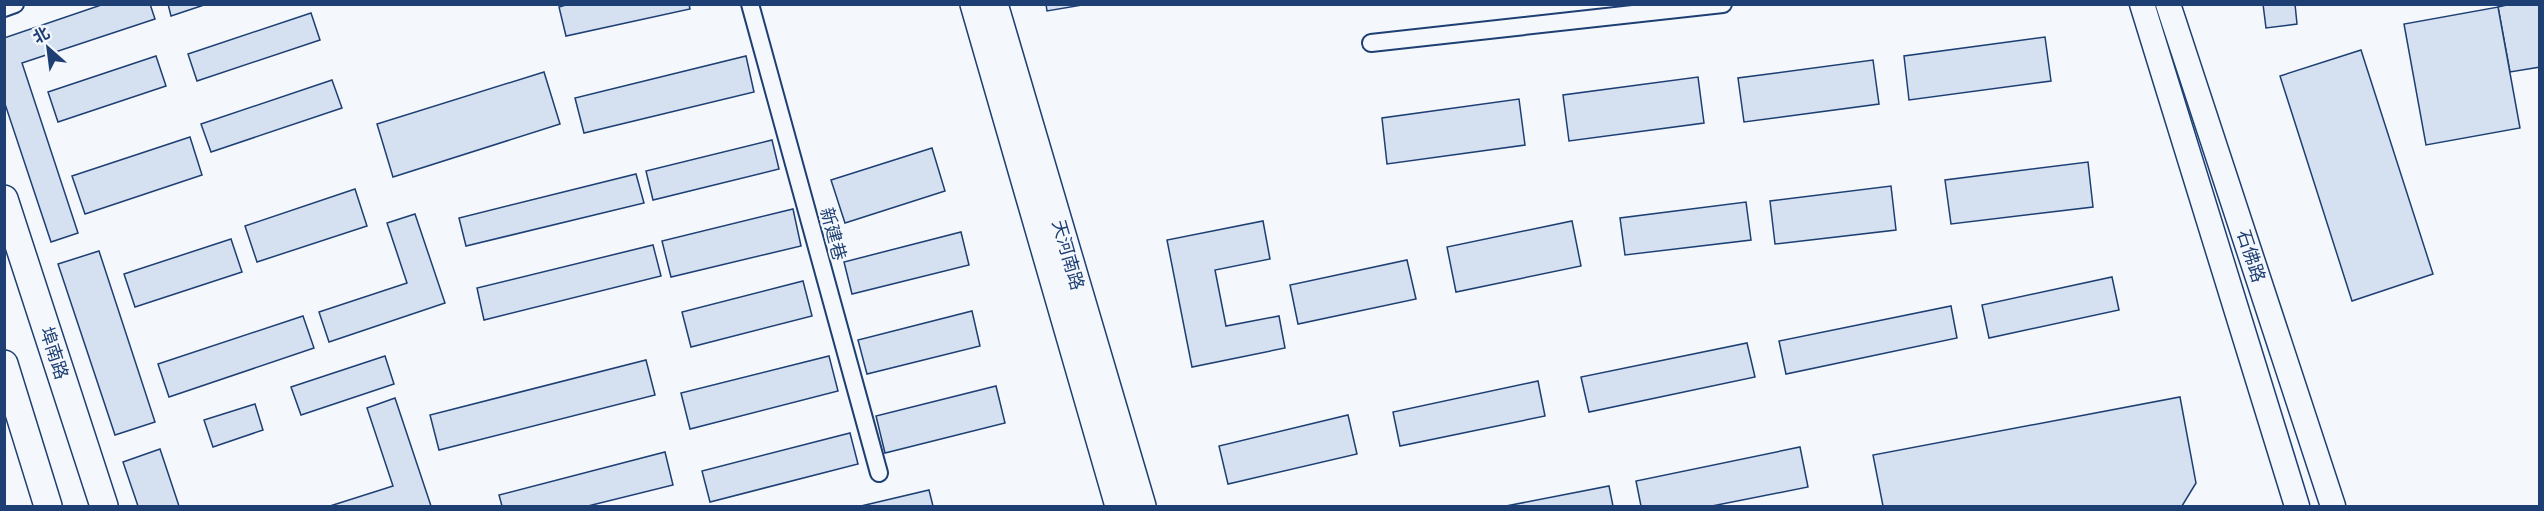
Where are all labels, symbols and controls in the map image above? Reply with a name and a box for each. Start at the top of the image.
north arrow [18,18,78,78]
text: 北 [30,23,53,47]
street label: 新建巷 [816,205,851,263]
street label: 天河南路 [1048,217,1088,292]
street label: 石佛路 [2233,227,2270,285]
street label: 埠南路 [36,324,73,382]

